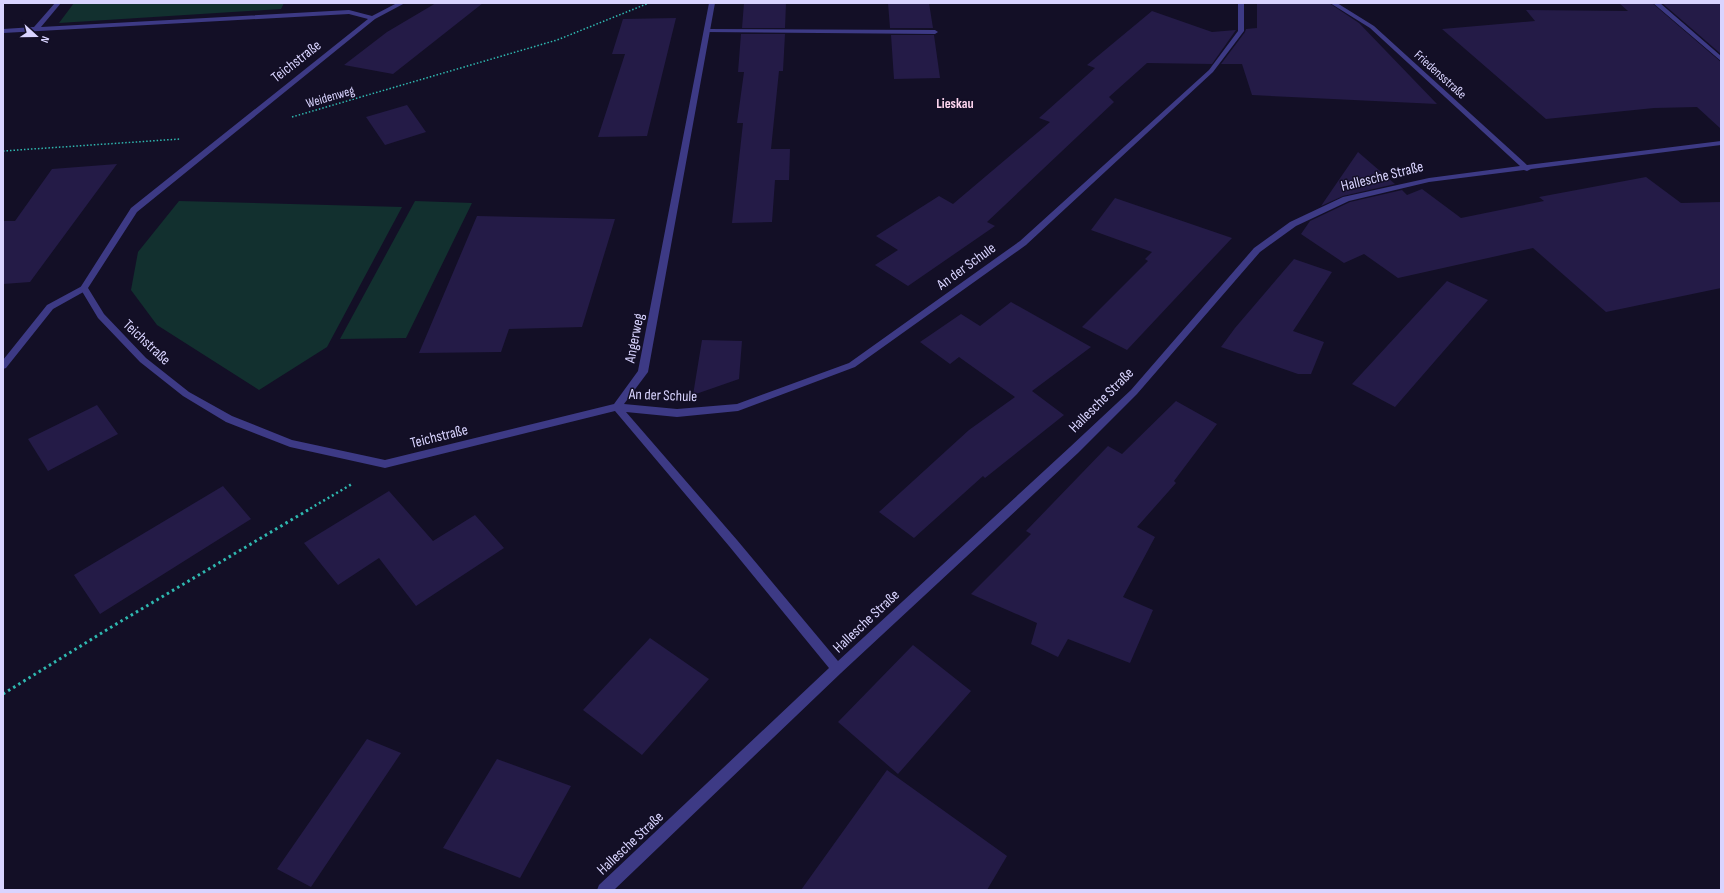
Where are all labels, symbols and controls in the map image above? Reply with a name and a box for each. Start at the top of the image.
north arrow [16,16,56,56]
text: N [38,34,52,45]
street label: Teichstraße [267,36,325,87]
street label: Friedensstraße [1411,47,1470,102]
street label: Weidenweg [304,82,356,112]
district label: Lieskau [936,95,974,112]
street label: Hallesche Straße [1339,157,1425,196]
street label: An der Schule [932,239,1000,295]
street label: Angerweg [620,312,649,365]
street label: Teichstraße [119,315,175,369]
street label: Hallesche Straße [1065,364,1138,437]
street label: An der Schule [627,385,698,406]
street label: Teichstraße [408,420,470,453]
street label: Hallesche Straße [829,586,904,657]
street label: Hallesche Straße [593,808,668,879]

